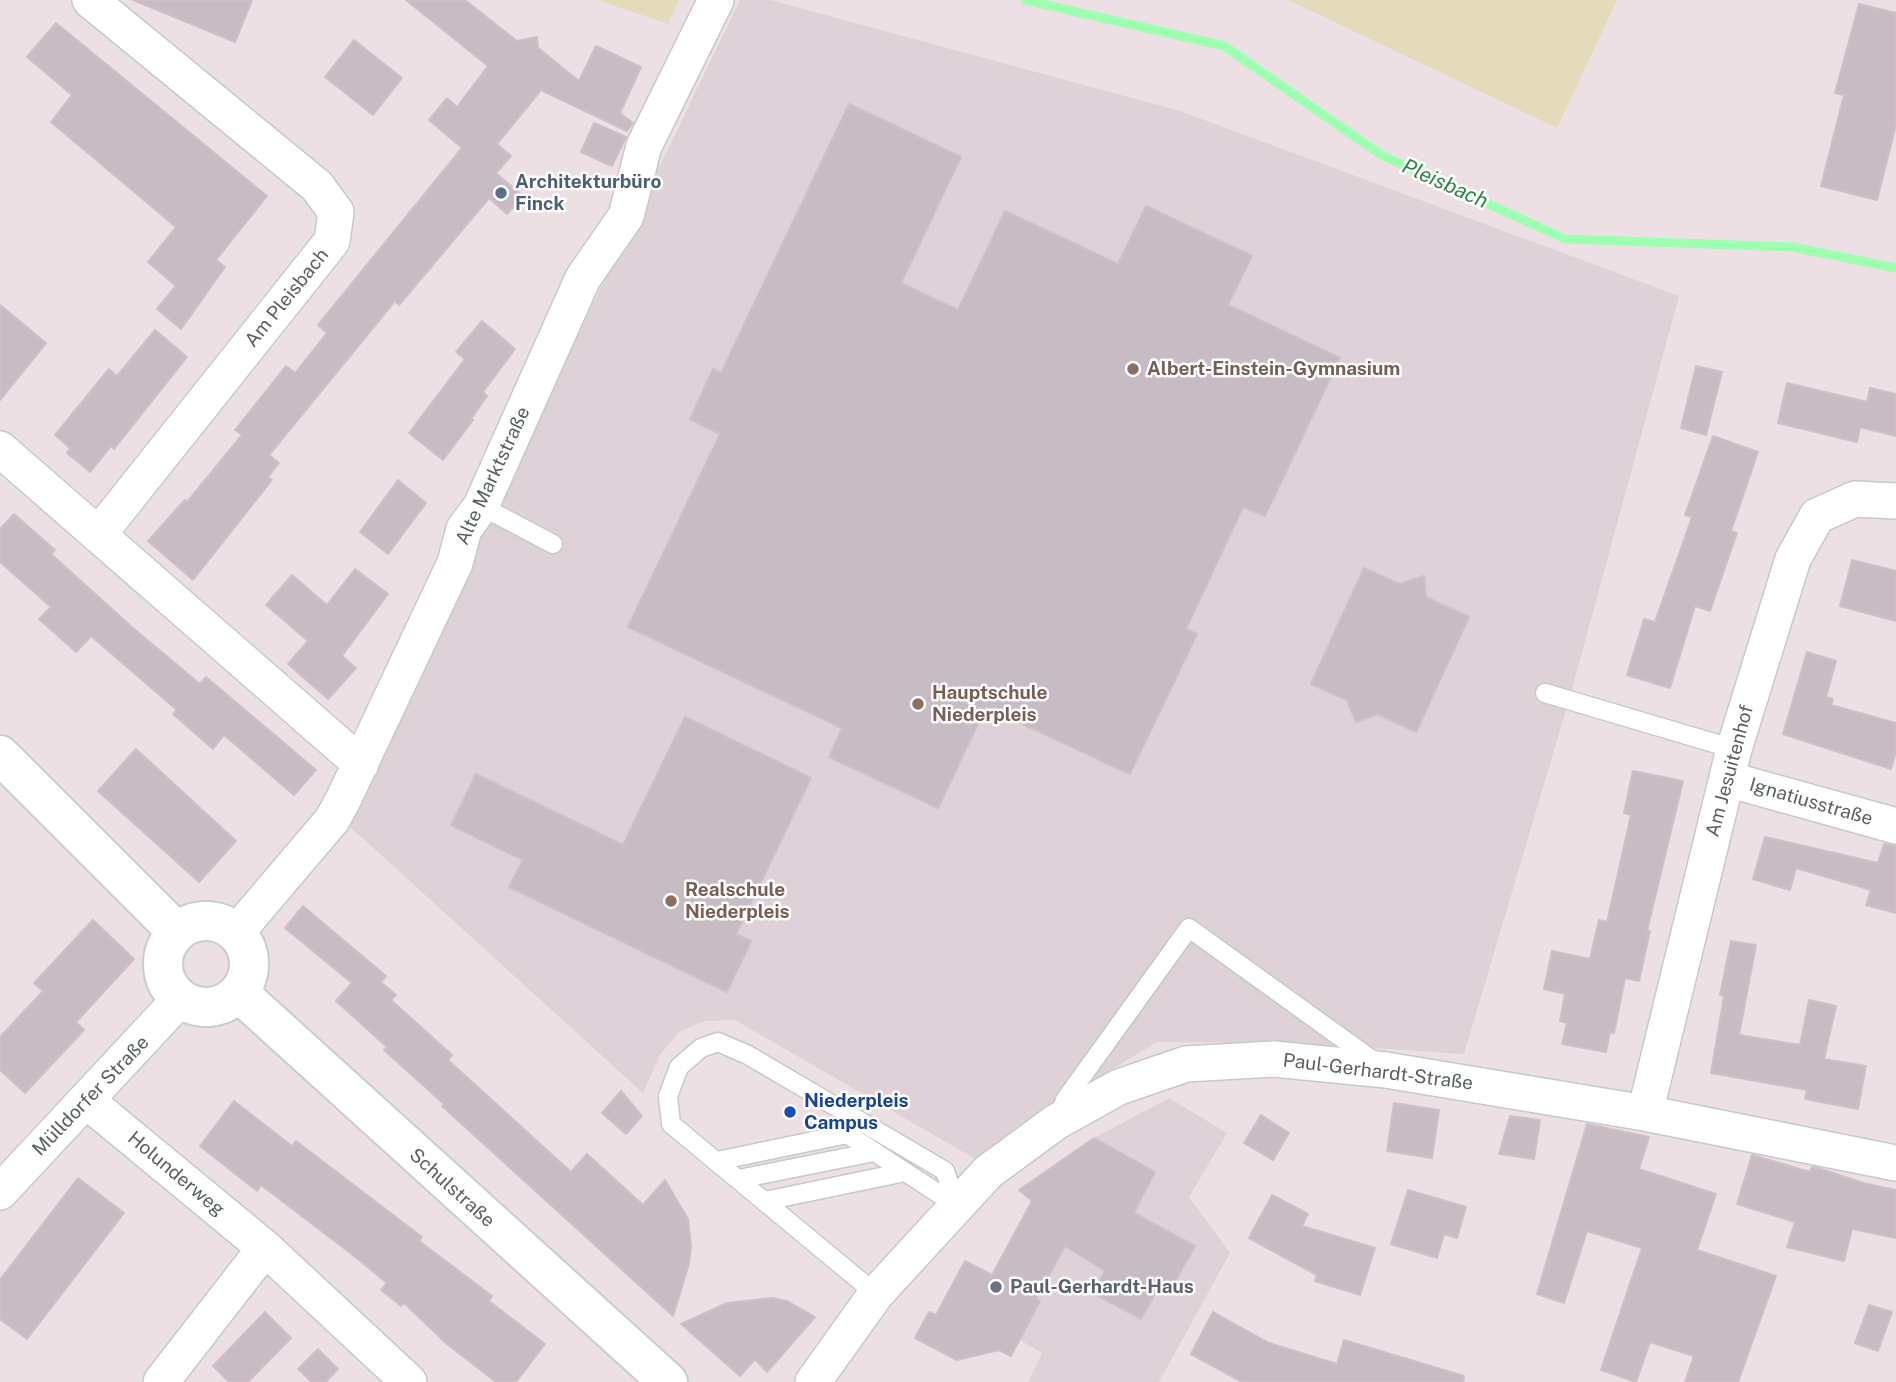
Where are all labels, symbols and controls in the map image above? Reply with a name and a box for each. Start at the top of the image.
water label: Pleisbach [1398,154,1492,214]
place label: Architekturbüro Finck [515,171,661,215]
marker: Architekturbüro Finck [493,185,509,201]
street label: Am Pleisbach [240,244,334,352]
place label: Albert-Einstein-Gymnasium [1147,358,1400,380]
marker: Albert-Einstein-Gymnasium [1125,361,1141,377]
street label: Alte Marktstraße [451,403,535,549]
place label: Hauptschule Niederpleis [932,682,1047,726]
marker: Hauptschule Niederpleis [910,696,926,712]
street label: Am Jesuitenhof [1701,702,1759,840]
street label: Ignatiusstraße [1747,774,1875,830]
place label: Realschule Niederpleis [685,879,789,923]
marker: Realschule Niederpleis [663,893,679,909]
street label: Mülldorfer Straße [28,1031,154,1161]
street label: Paul-Gerhardt-Straße [1282,1049,1474,1095]
place label: Niederpleis Campus [804,1090,908,1134]
marker: Niederpleis Campus [782,1104,798,1120]
street label: Holunderweg [123,1127,229,1221]
street label: Schulstraße [405,1144,499,1232]
place label: Paul-Gerhardt-Haus [1010,1276,1194,1298]
marker: Paul-Gerhardt-Haus [988,1279,1004,1295]

